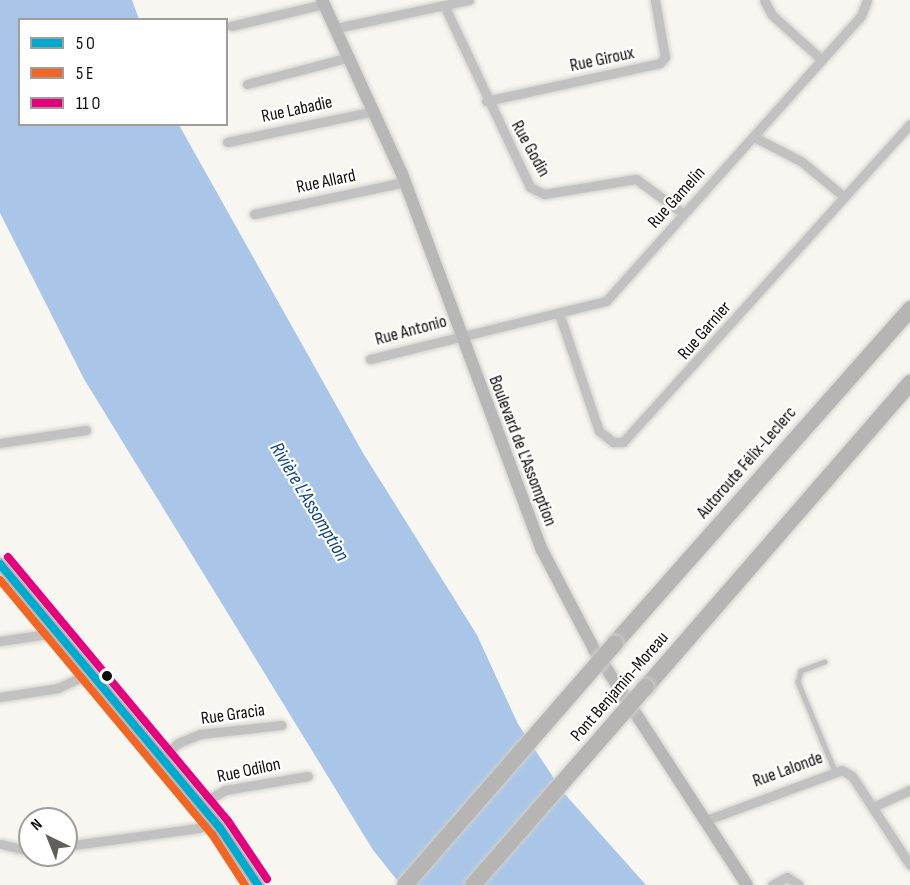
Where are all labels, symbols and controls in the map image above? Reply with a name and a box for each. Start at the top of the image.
legend [18,18,228,126]
text: 5 O [76,33,95,54]
street label: Rue Giroux [568,43,636,77]
text: 5 E [76,63,94,84]
street label: Rue Labadie [260,92,334,128]
text: 11 O [76,93,100,114]
street label: Rue Godin [506,117,554,181]
street label: Rue Gamelin [644,163,710,233]
street label: Rue Allard [294,165,358,199]
street label: Rue Garnier [674,297,736,365]
street label: Rue Antonio [373,311,449,351]
street label: Boulevard de L'Assomption [483,373,561,529]
street label: Autoroute Félix-Leclerc [693,403,801,523]
water label: Rivière L'Assomption [264,438,354,566]
street label: Pont Benjamin-Moreau [566,628,674,746]
unlabelled marker [101,670,113,682]
street label: Rue Gracia [200,700,266,730]
street label: Rue Lalonde [750,747,826,793]
street label: Rue Odilon [215,754,283,788]
north arrow [18,807,78,867]
text: N [27,815,46,835]

